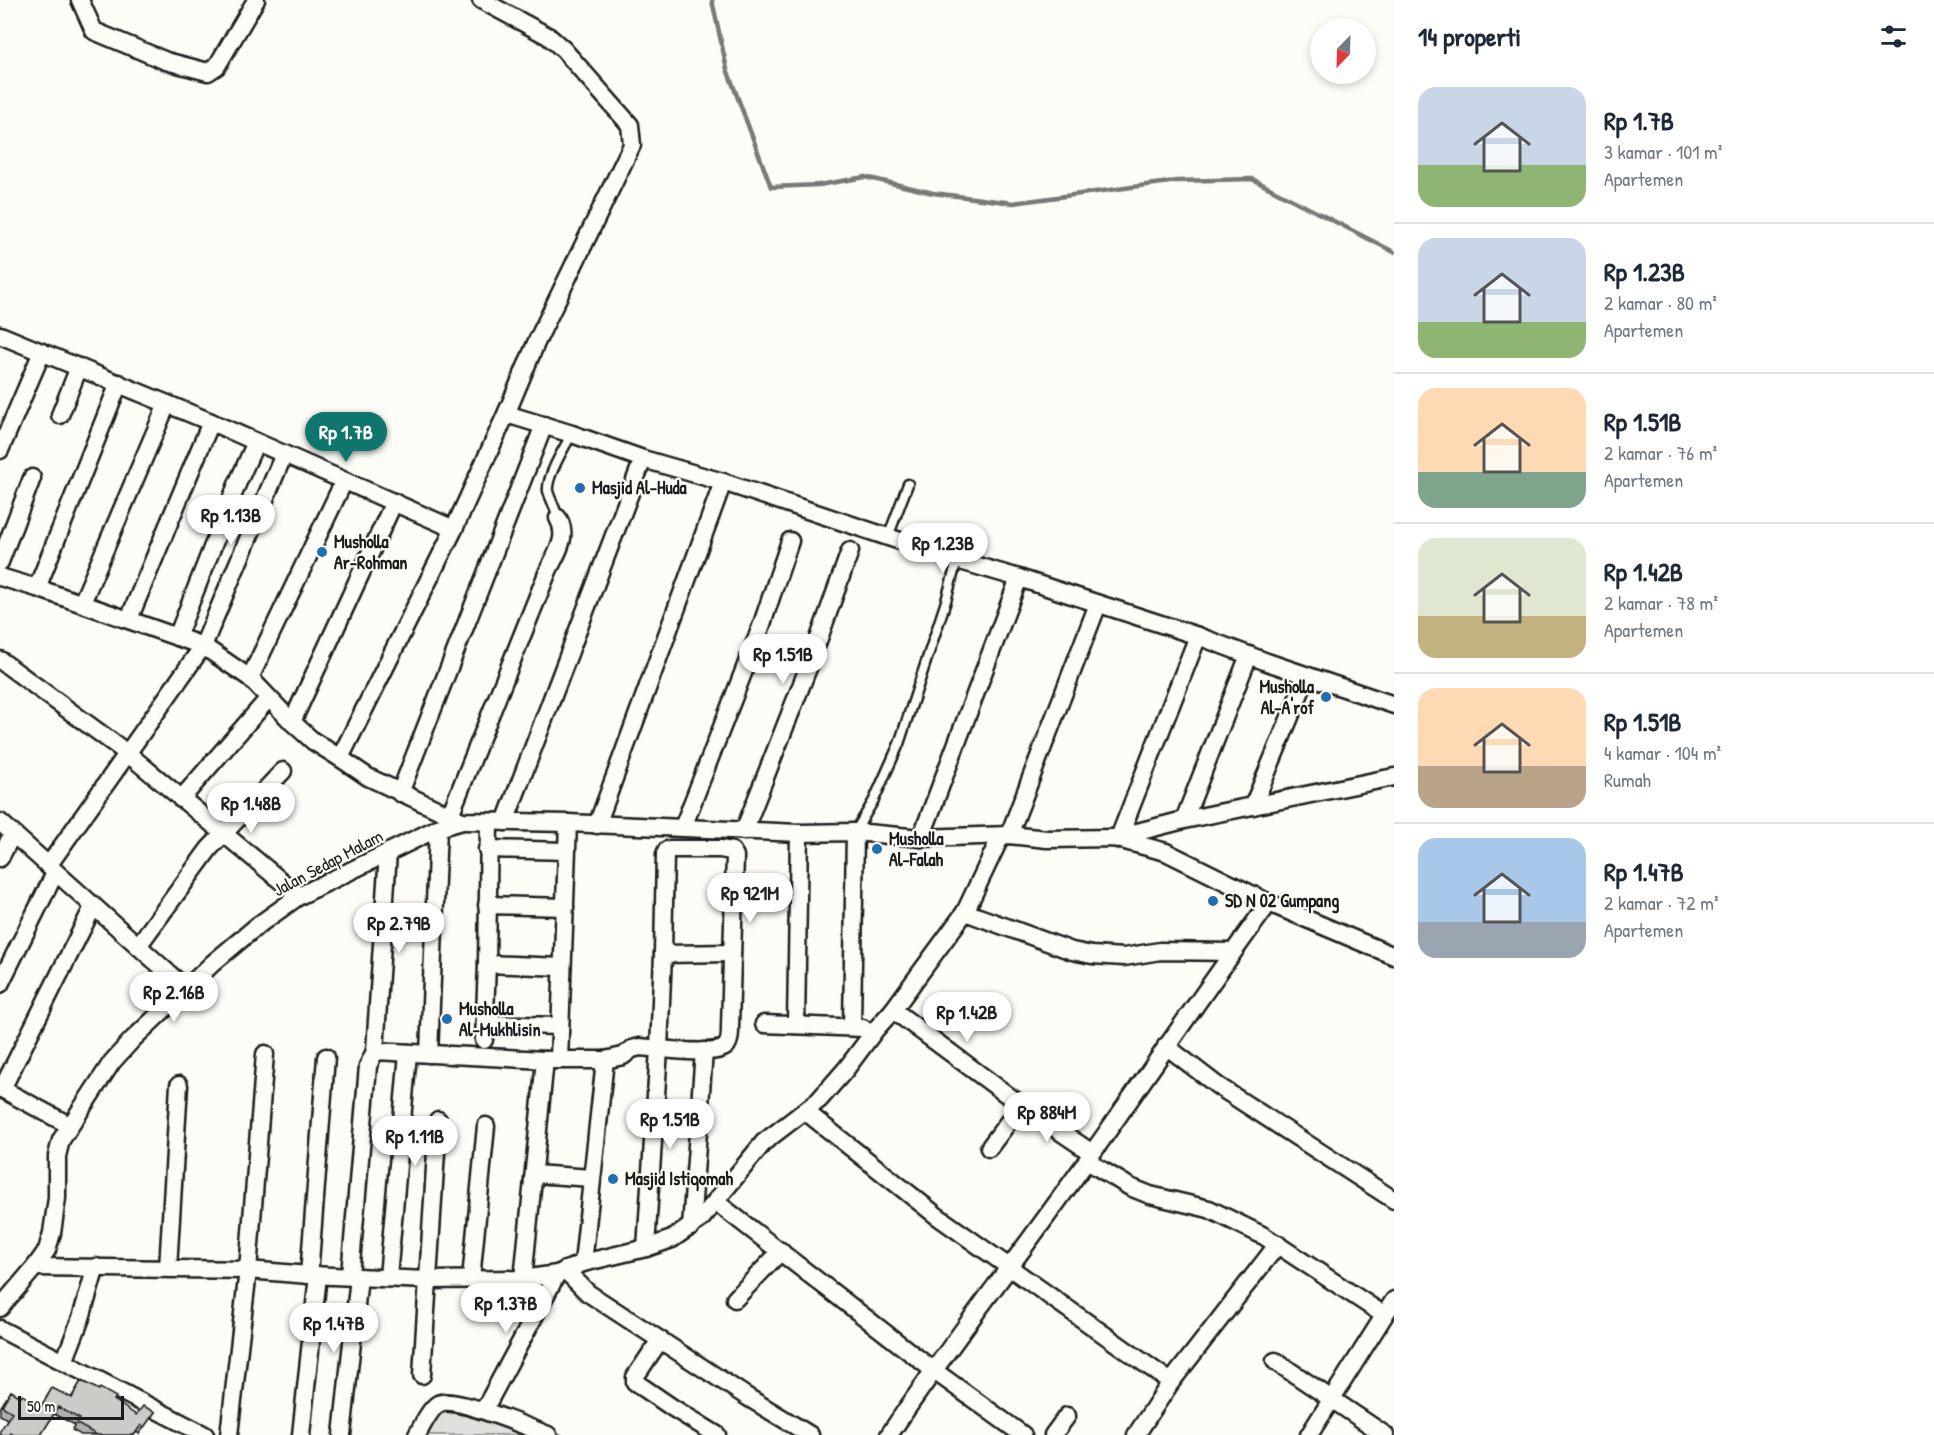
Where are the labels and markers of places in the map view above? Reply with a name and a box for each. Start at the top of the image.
pin: Rp 1.7B [291,412,401,463]
place label: Masjid Al-Huda [592,475,688,500]
marker: Masjid Al-Huda [573,481,587,495]
pin: Rp 1.13B [169,495,293,546]
pin: Rp 1.23B [881,523,1005,574]
place label: Musholla Ar-Rohman [334,529,407,575]
marker: Musholla Ar-Rohman [315,545,329,559]
pin: Rp 1.51B [721,634,845,685]
place label: Musholla Al-A'rof [1260,674,1315,720]
marker: Musholla Al-A'rof [1319,690,1333,704]
pin: Rp 1.48B [189,783,313,834]
place label: Musholla Al-Falah [889,826,944,872]
marker: Musholla Al-Falah [870,842,884,856]
pin: Rp 921M [695,873,805,924]
place label: SD N 02 Gumpang [1225,888,1339,914]
marker: SD N 02 Gumpang [1206,894,1220,908]
pin: Rp 2.79B [337,903,461,954]
pin: Rp 2.16B [112,972,236,1023]
pin: Rp 1.42B [905,992,1029,1043]
place label: Musholla Al-Mukhlisin [459,996,541,1042]
marker: Musholla Al-Mukhlisin [440,1012,454,1026]
pin: Rp 884M [992,1092,1102,1143]
pin: Rp 1.51B [608,1099,732,1150]
pin: Rp 1.11B [353,1116,477,1167]
place label: Masjid Istiqomah [625,1166,733,1192]
marker: Masjid Istiqomah [606,1172,620,1186]
pin: Rp 1.37B [444,1283,568,1334]
pin: Rp 1.47B [272,1303,396,1354]

